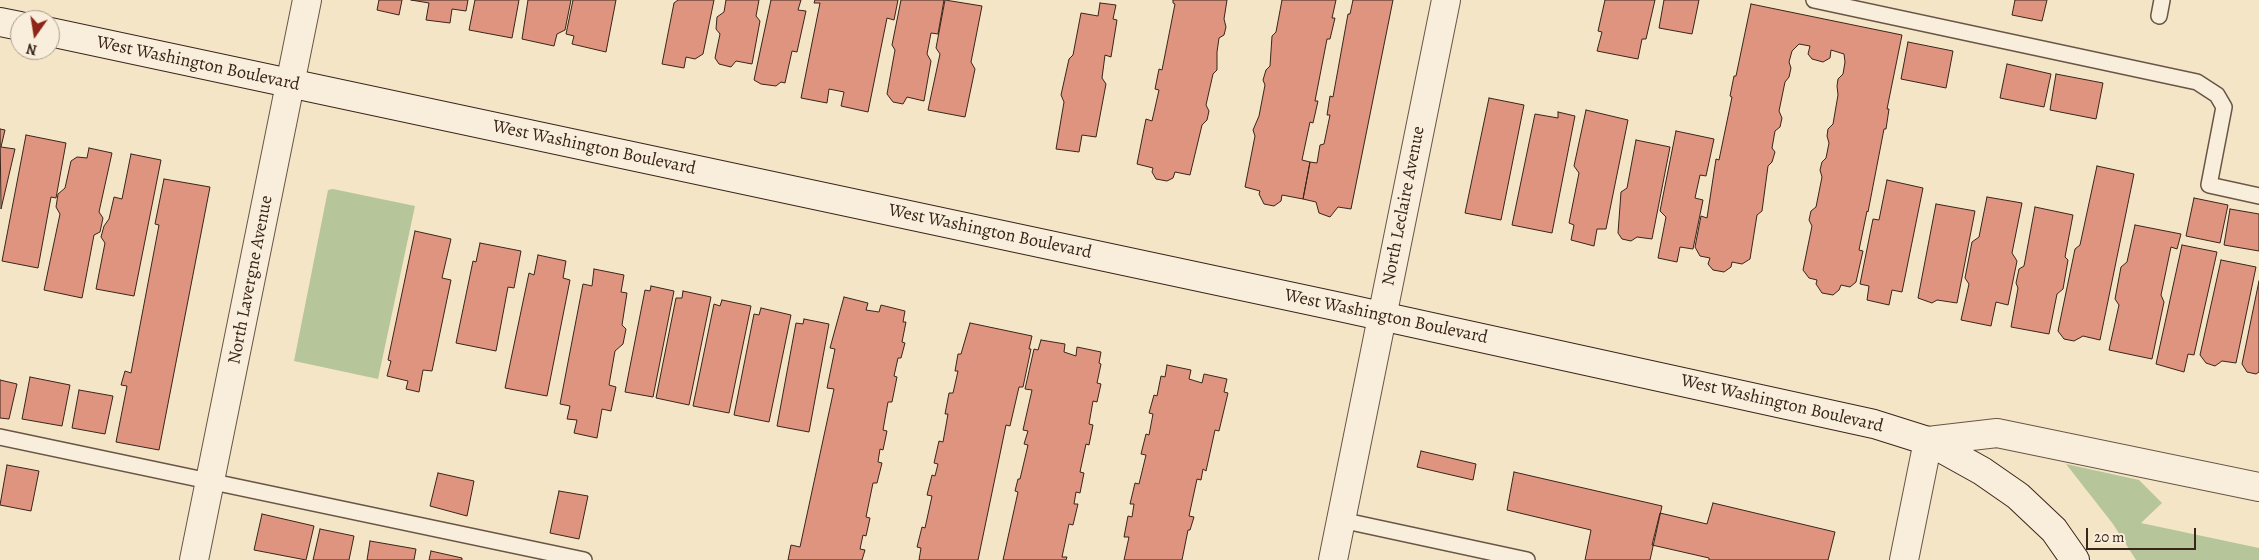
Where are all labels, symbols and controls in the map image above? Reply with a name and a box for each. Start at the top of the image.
north arrow [10,10,60,60]
street label: West Washington Boulevard [94,32,302,96]
text: N [25,39,39,60]
street label: West Washington Boulevard [490,116,698,180]
street label: North Leclaire Avenue [1378,124,1430,288]
street label: North Lavergne Avenue [224,194,278,366]
street label: West Washington Boulevard [886,200,1094,264]
street label: West Washington Boulevard [1282,285,1490,349]
street label: West Washington Boulevard [1679,370,1885,438]
scale bar [2089,518,2199,550]
text: 20 m [2094,527,2125,547]

